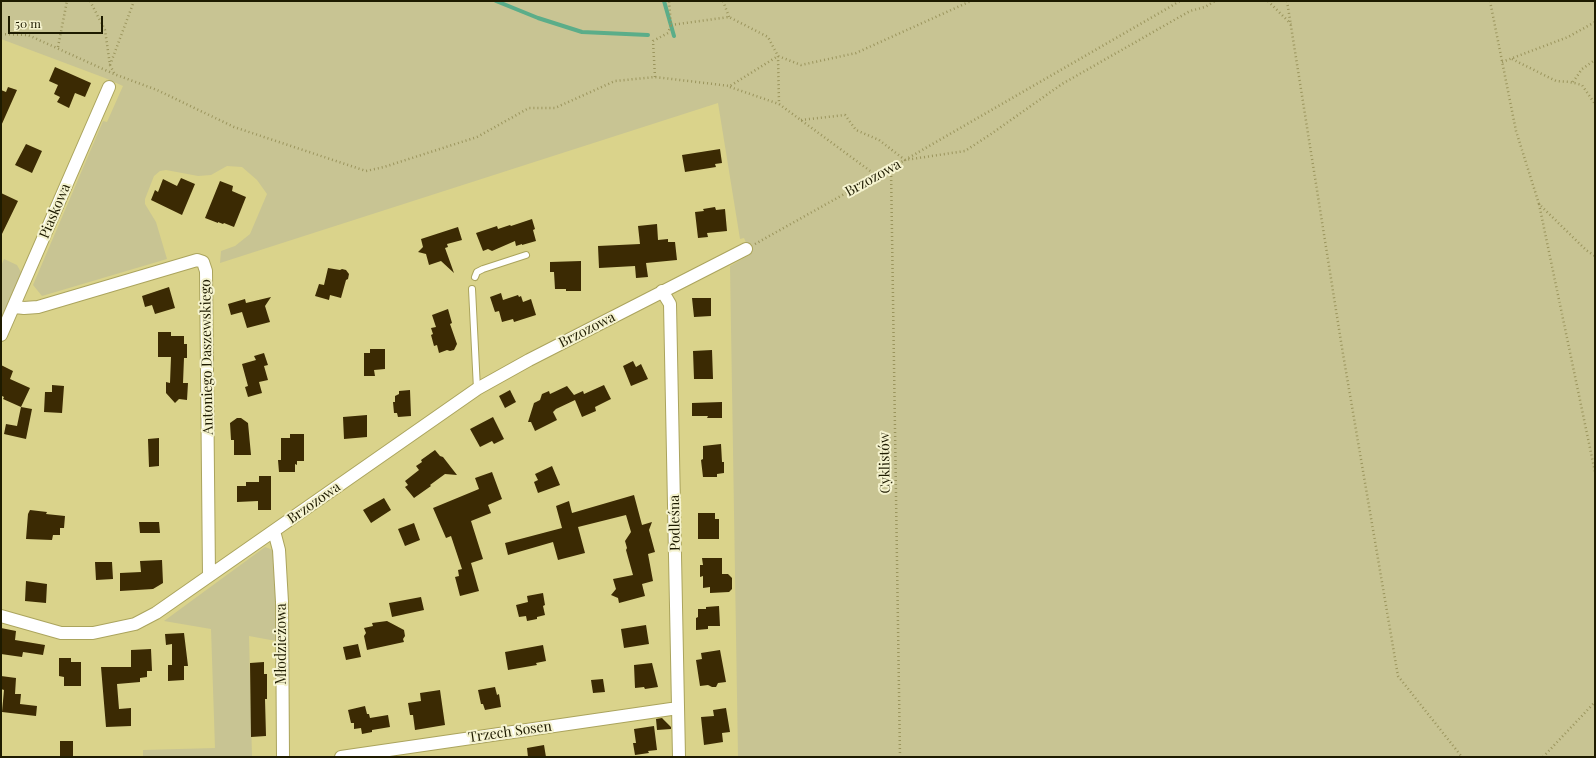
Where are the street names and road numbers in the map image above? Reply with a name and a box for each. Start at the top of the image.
street label: Brzozowa [842,156,904,200]
street label: Piaskowa [36,181,74,241]
street label: Antoniego Daszewskiego [197,279,217,435]
street label: Brzozowa [556,309,618,351]
street label: Cyklistów [876,432,894,494]
street label: Brzozowa [284,479,344,527]
street label: Podleśna [666,495,684,551]
street label: Młodzieżowa [274,603,290,685]
street label: Trzech Sosen [467,718,553,746]

